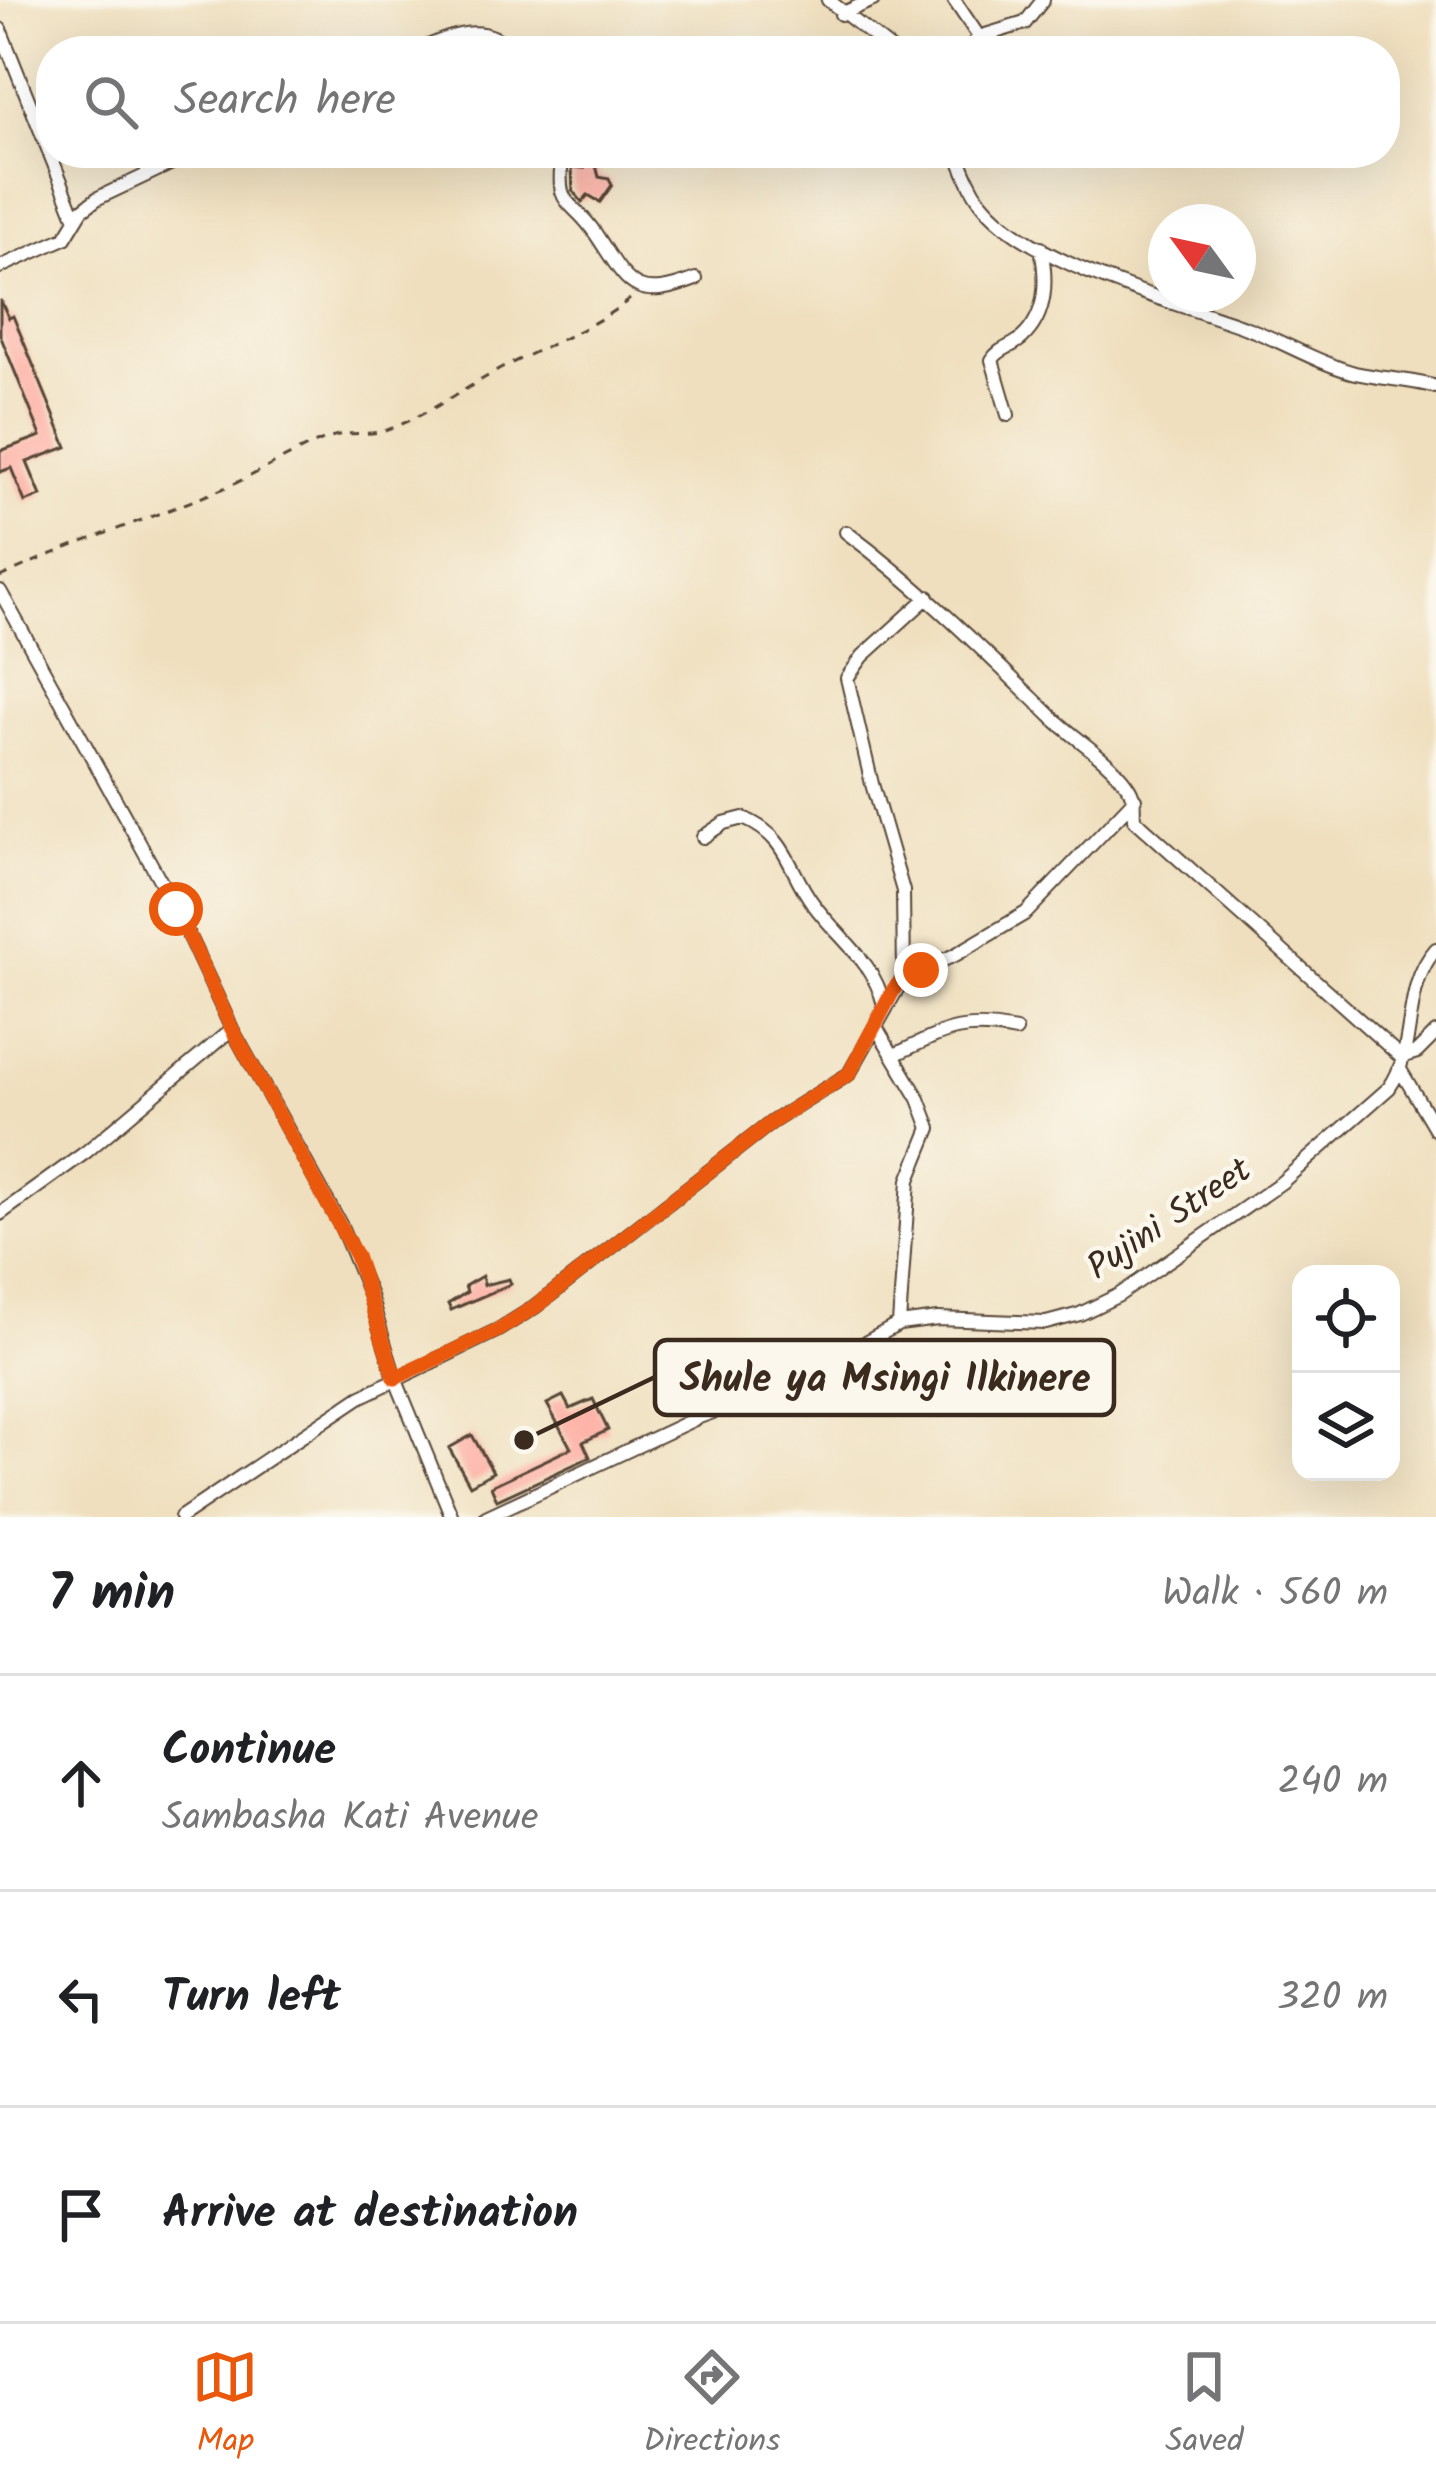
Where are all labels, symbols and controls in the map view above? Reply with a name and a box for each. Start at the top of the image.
search box [36,36,1400,168]
text: Search here [174,66,396,138]
icon: search [78,69,144,135]
north arrow [1148,204,1256,312]
route start [149,882,203,936]
route end [894,943,948,997]
street label: Pujini Street [1076,1143,1265,1296]
map controls [1292,1265,1400,1481]
button: locate [1292,1265,1400,1373]
callout: Shule ya Msingi Ilkinere [655,1340,1114,1415]
text: Shule ya Msingi Ilkinere [680,1350,1090,1412]
button: layers [1292,1373,1400,1481]
text: 7 min [48,1555,175,1636]
text: Walk · 560 m [1162,1564,1388,1626]
text: Continue [162,1716,336,1788]
icon: ahead [48,1750,114,1816]
text: 240 m [1278,1752,1388,1814]
text: Sambasha Kati Avenue [162,1788,538,1850]
text: Turn left [162,1963,341,2035]
icon: left [48,1966,114,2032]
text: 320 m [1277,1968,1388,2030]
text: Arrive at destination [162,2179,578,2251]
icon: arrive [48,2182,114,2248]
tab: Map [192,2344,258,2469]
tab: Directions [643,2344,780,2469]
tab: Saved [1165,2344,1244,2469]

